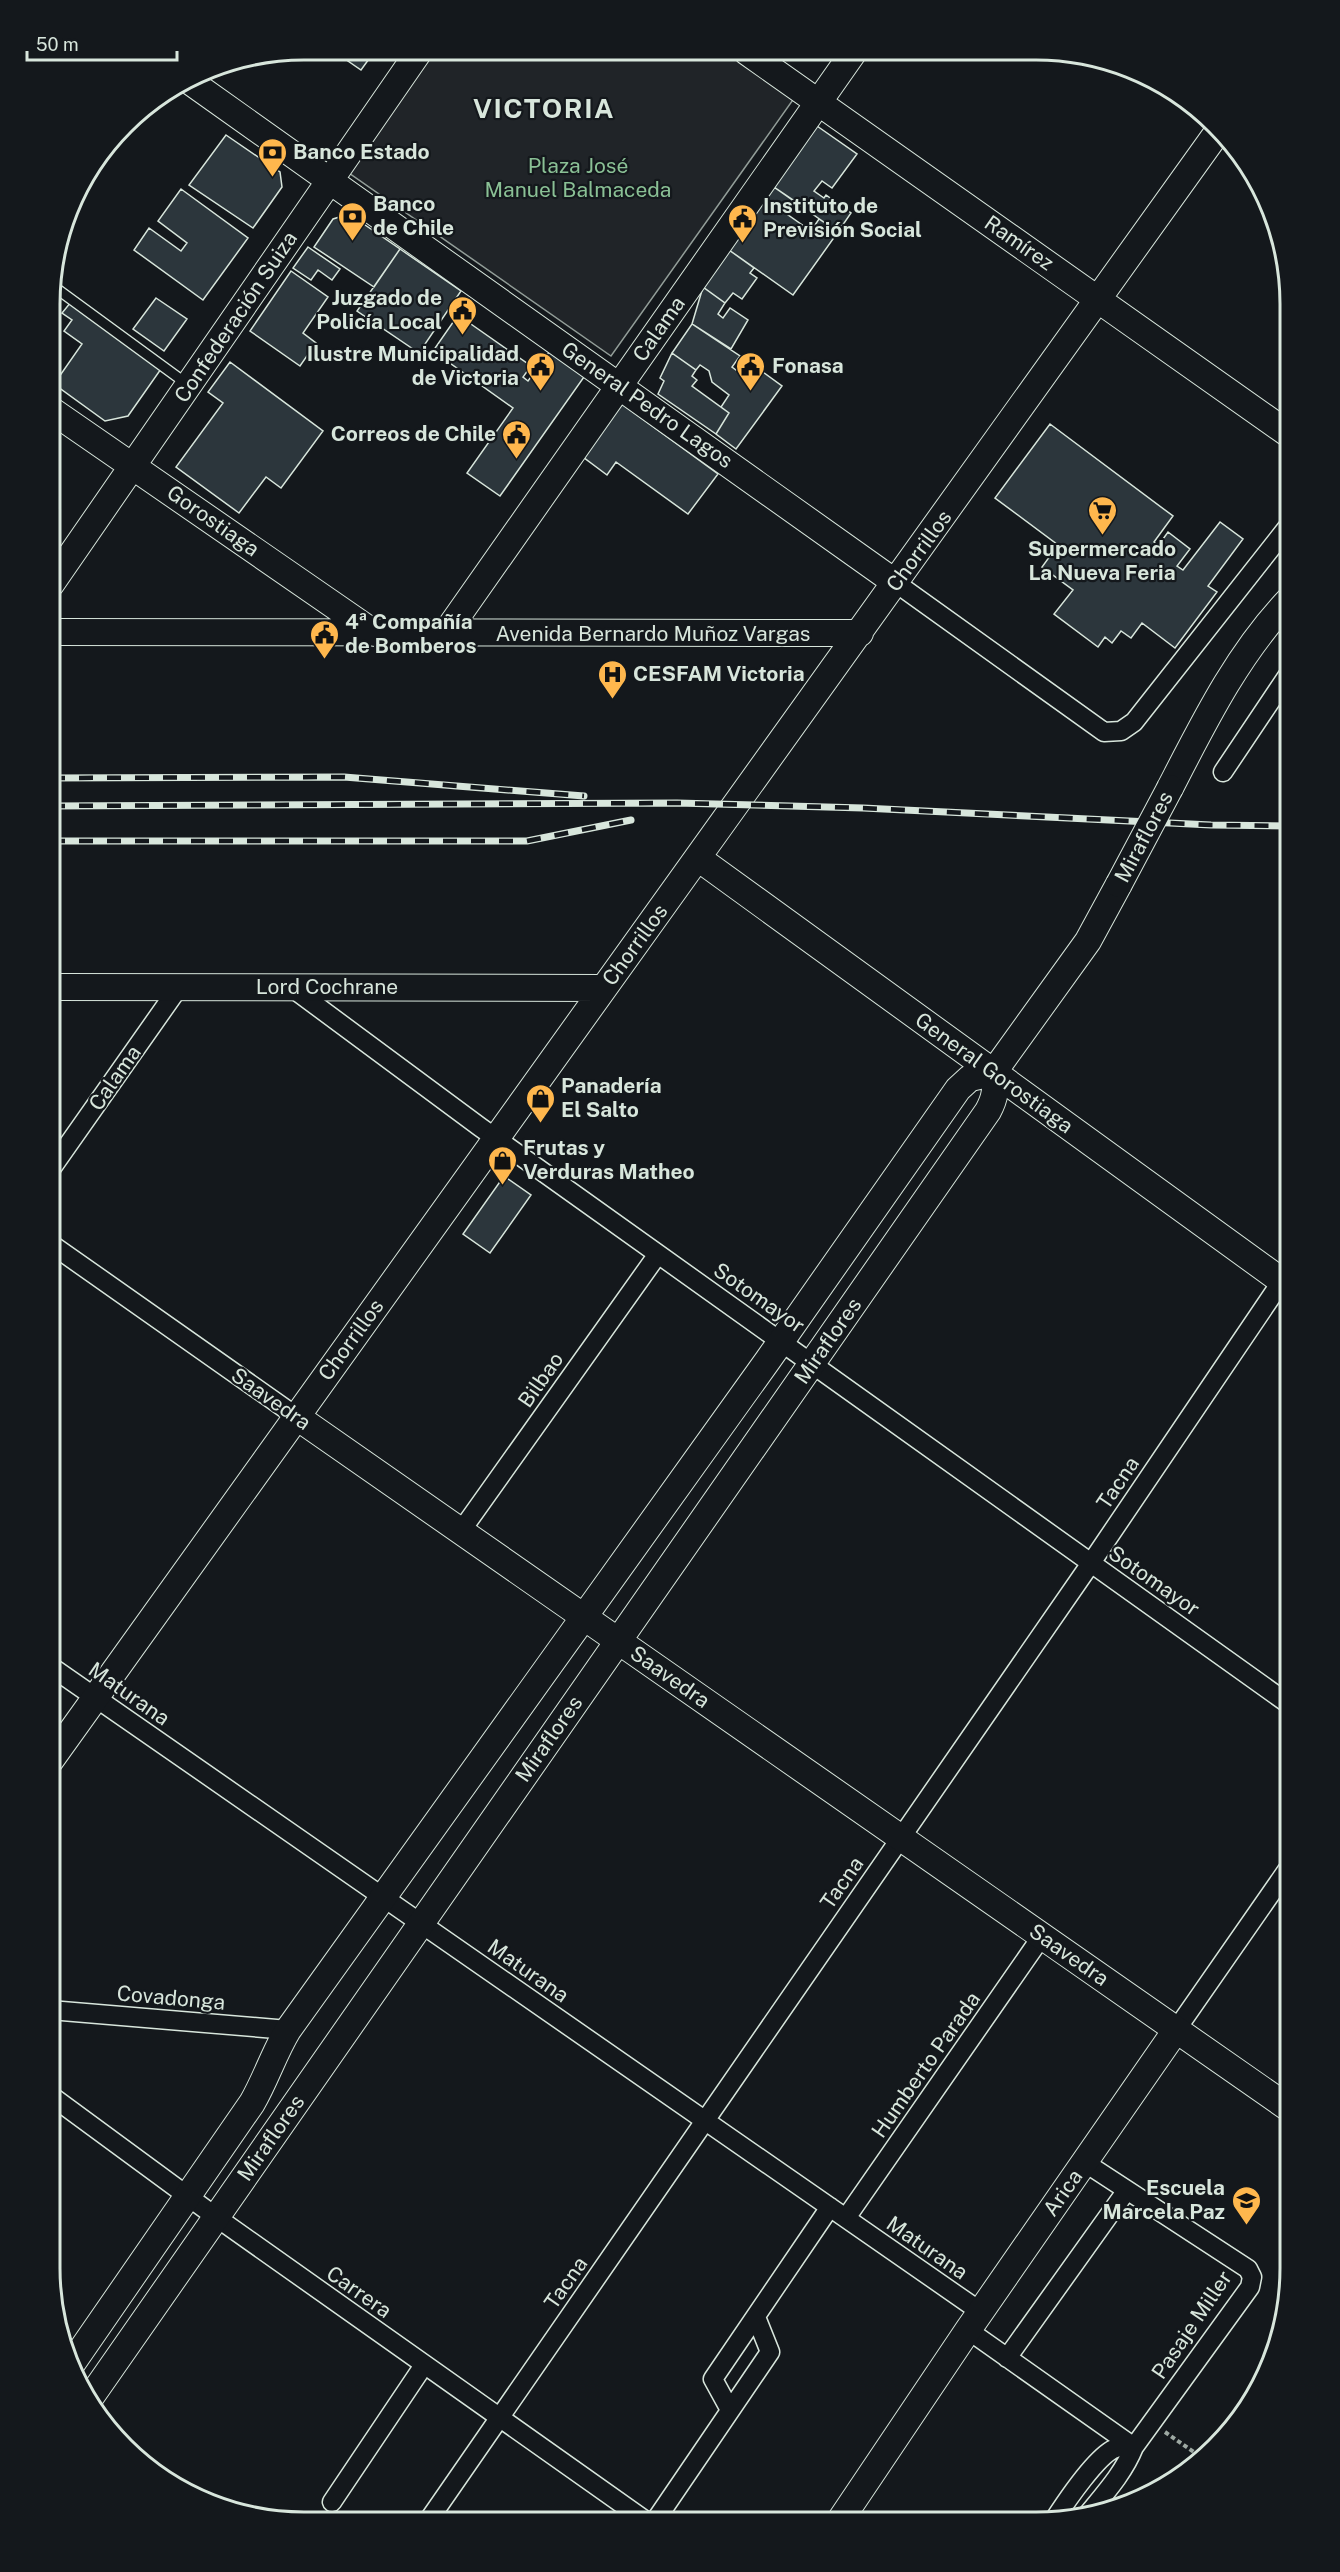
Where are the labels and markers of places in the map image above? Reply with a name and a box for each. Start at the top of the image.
bank icon: Banco Estado [256,136,288,178]
place label: Banco Estado [293,139,430,164]
place label: Banco de Chile [373,191,454,240]
place label: Instituto de Previsión Social [763,193,922,242]
bank icon: Banco de Chile [336,200,368,242]
public building icon: Instituto de Previsión Social [726,202,758,244]
place label: Juzgado de Policía Local [316,285,442,334]
public building icon: Juzgado de Policía Local [447,294,479,336]
place label: Ilustre Municipalidad de Victoria [307,341,519,390]
public building icon: Ilustre Municipalidad de Victoria [524,350,556,392]
public building icon: Fonasa [735,350,767,392]
place label: Fonasa [772,353,844,378]
public building icon: Correos de Chile [501,418,533,460]
place label: Correos de Chile [331,421,496,446]
supermarket icon: Supermercado La Nueva Feria [1086,494,1118,536]
place label: Supermercado La Nueva Feria [1028,536,1176,585]
place label: 4ª Compañía de Bomberos [345,609,477,658]
public building icon: 4ª Compañía de Bomberos [308,618,340,660]
hospital icon: CESFAM Victoria [596,658,628,700]
place label: CESFAM Victoria [633,661,805,686]
place label: Panadería El Salto [561,1073,662,1122]
shop icon: Panadería El Salto [524,1082,556,1124]
place label: Frutas y Verduras Matheo [523,1135,695,1184]
shop icon: Frutas y Verduras Matheo [486,1144,518,1186]
place label: Escuela Marcela Paz [1103,2175,1225,2224]
school or university icon: Escuela Marcela Paz [1230,2184,1262,2226]

